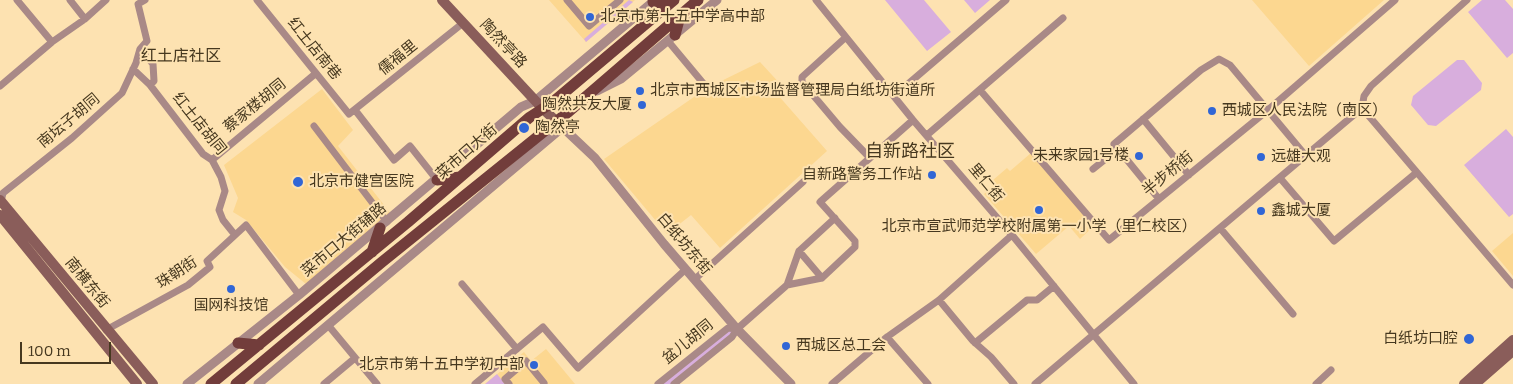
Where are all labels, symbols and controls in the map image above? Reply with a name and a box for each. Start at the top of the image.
place label: 北京市第十五中学高中部 [600,8,765,26]
marker: 北京市第十五中学高中部 [584,11,596,23]
street label: 红土店南巷 [283,14,345,84]
street label: 陶然亭路 [476,16,530,72]
street label: 儒福里 [375,37,421,79]
district label: 红土店社区 [141,47,221,67]
street label: 蔡家楼胡同 [220,75,290,137]
place label: 北京市西城区市场监督管理局白纸坊街道所 [650,82,935,100]
marker: 北京市西城区市场监督管理局白纸坊街道所 [634,85,646,97]
street label: 红土店胡同 [168,89,230,159]
street label: 南坛子胡同 [34,90,104,152]
place label: 陶然共友大厦 [542,96,632,114]
marker: 陶然共友大厦 [636,99,648,111]
place label: 西城区人民法院（南区） [1222,102,1387,120]
marker: 西城区人民法院（南区） [1206,105,1218,117]
place label: 陶然亭 [535,119,580,137]
street label: 菜市口大街 [433,121,501,183]
marker: 陶然亭 [517,121,531,135]
district label: 自新路社区 [865,141,955,163]
place label: 未来家园1号楼 [1033,147,1129,165]
street label: 半步桥街 [1139,148,1197,200]
place label: 远雄大观 [1271,148,1331,166]
marker: 未来家园1号楼 [1133,150,1145,162]
marker: 远雄大观 [1255,151,1267,163]
street label: 里仁街 [965,160,1007,206]
place label: 自新路警务工作站 [802,166,922,184]
marker: 自新路警务工作站 [926,169,938,181]
place label: 北京市健宫医院 [309,173,414,191]
marker: 北京市健宫医院 [291,175,305,189]
street label: 菜市口大街辅路 [298,199,390,281]
place label: 鑫城大厦 [1271,202,1331,220]
marker: 北京市宣武师范学校附属第一小学（里仁校区） [1033,204,1045,216]
marker: 鑫城大厦 [1255,205,1267,217]
street label: 白纸坊东街 [653,209,715,279]
place label: 北京市宣武师范学校附属第一小学（里仁校区） [882,218,1196,236]
street label: 珠朝街 [153,253,201,293]
street label: 南横东街 [61,254,113,312]
marker: 国网科技馆 [225,283,237,295]
place label: 国网科技馆 [194,297,268,315]
street label: 盆儿胡同 [659,316,717,368]
place label: 白纸坊口腔 [1383,330,1458,348]
scale bar [22,332,114,364]
marker: 白纸坊口腔 [1462,332,1476,346]
place label: 西城区总工会 [796,337,886,355]
marker: 西城区总工会 [780,340,792,352]
text: 100 m [28,342,71,360]
place label: 北京市第十五中学初中部 [359,356,524,374]
marker: 北京市第十五中学初中部 [528,359,540,371]

